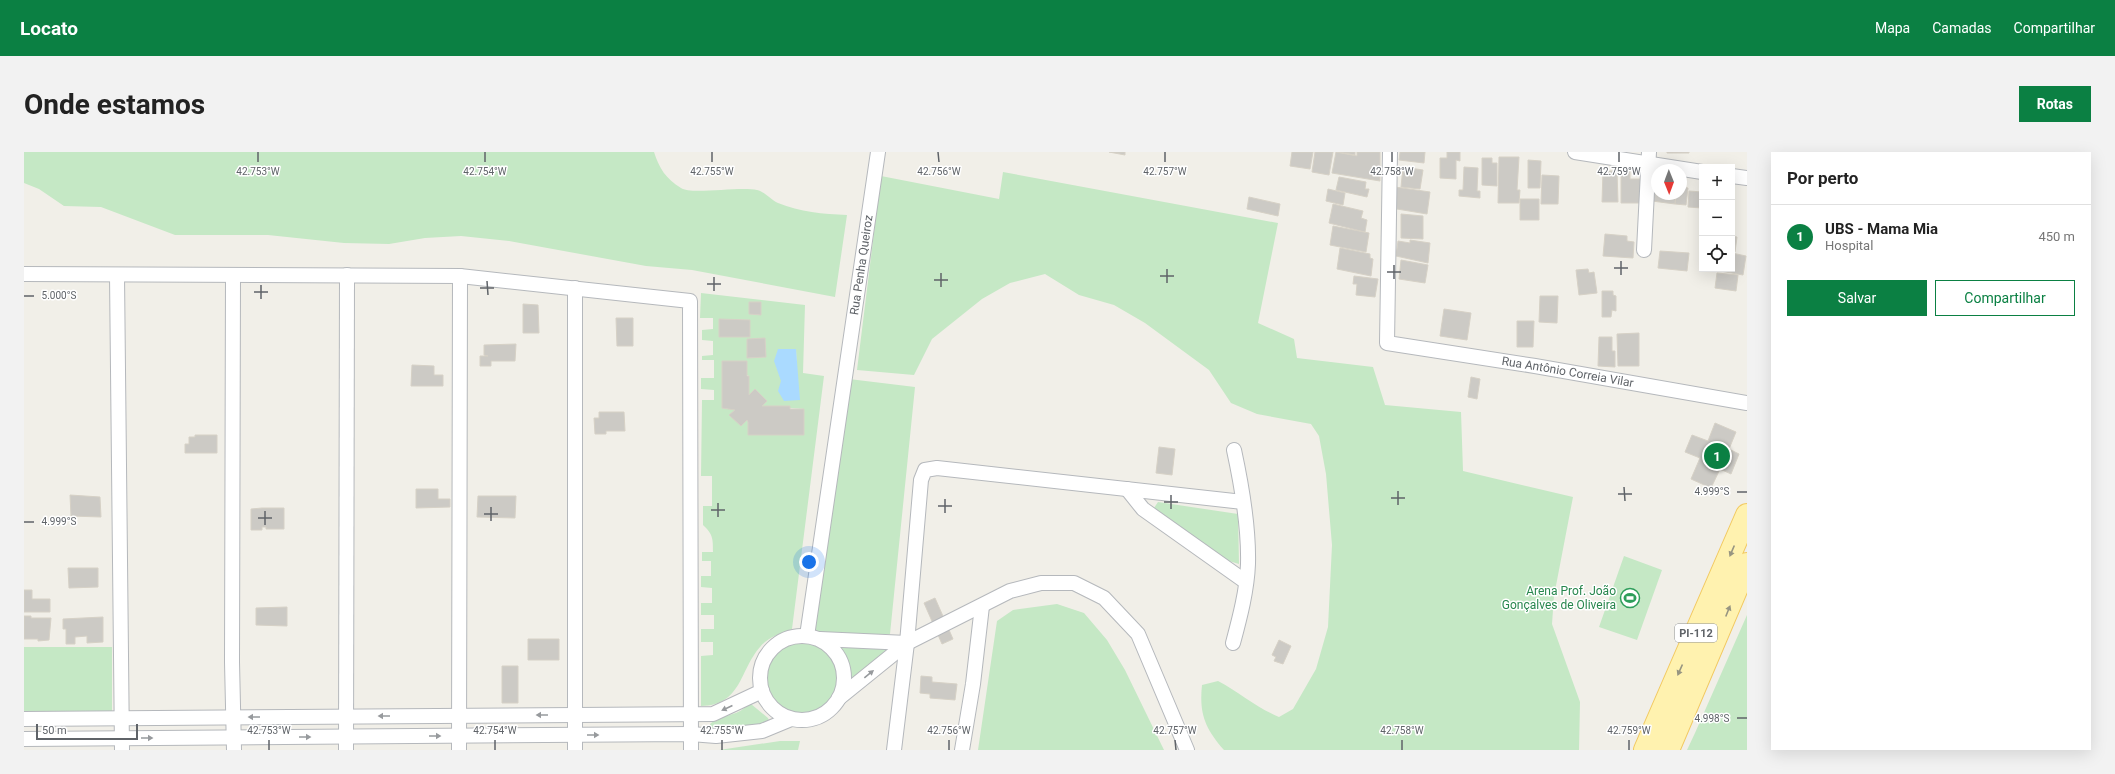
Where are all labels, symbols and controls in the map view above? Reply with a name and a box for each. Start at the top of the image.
text: Locato [20,17,78,40]
text: Mapa [1875,20,1910,36]
text: Camadas [1932,20,1992,36]
text: Compartilhar [2014,20,2095,36]
button: Rotas [2019,86,2091,122]
text: Onde estamos [24,88,205,121]
north arrow [1651,164,1687,200]
map controls [1699,164,1735,272]
button: + [1699,164,1735,200]
text: 42.753°W [236,166,280,177]
text: 42.754°W [463,166,507,177]
text: 42.755°W [690,166,734,177]
text: 42.756°W [917,166,961,177]
text: 42.757°W [1143,166,1187,177]
text: 42.758°W [1370,166,1414,177]
text: 42.759°W [1597,166,1641,177]
text: Por perto [1787,168,1858,188]
button: − [1699,200,1735,236]
street label: Rua Penha Queiroz [847,214,876,316]
text: UBS - Mama Mia [1825,220,1938,238]
text: 1 [1796,229,1804,244]
text: 450 m [2038,229,2075,244]
button: locate [1699,236,1735,272]
text: Hospital [1825,238,1873,253]
button: Salvar [1787,280,1927,316]
button: Compartilhar [1935,280,2075,316]
text: 5.000°S [42,290,76,301]
street label: Rua Antônio Correia Vilar [1501,354,1635,390]
pin: 1 [1704,441,1730,471]
text: 4.999°S [1695,486,1729,497]
text: 4.999°S [42,516,76,527]
one-way arrow [1728,545,1734,557]
your location [799,552,819,572]
place label: Arena Prof. João Gonçalves de Oliveira [1502,584,1616,612]
sports icon: Arena Prof. João Gonçalves de Oliveira [1619,587,1641,609]
one-way arrow [1725,605,1731,617]
road number: PI-112 [1675,624,1717,642]
one-way arrow [1677,664,1683,676]
one-way arrow [864,669,875,678]
one-way arrow [721,705,732,711]
one-way arrow [535,712,548,718]
one-way arrow [377,713,390,719]
text: 4.998°S [1695,713,1729,724]
one-way arrow [247,714,260,720]
scale bar [36,722,138,741]
text: 50 m [42,724,67,737]
text: 42.753°W [247,725,291,736]
text: 42.754°W [473,725,517,736]
text: 42.755°W [700,725,744,736]
text: 42.756°W [927,725,971,736]
text: 42.757°W [1153,725,1197,736]
text: 42.758°W [1380,725,1424,736]
text: 42.759°W [1607,725,1651,736]
one-way arrow [587,732,600,738]
one-way arrow [429,733,442,739]
one-way arrow [299,734,312,740]
one-way arrow [141,735,154,741]

